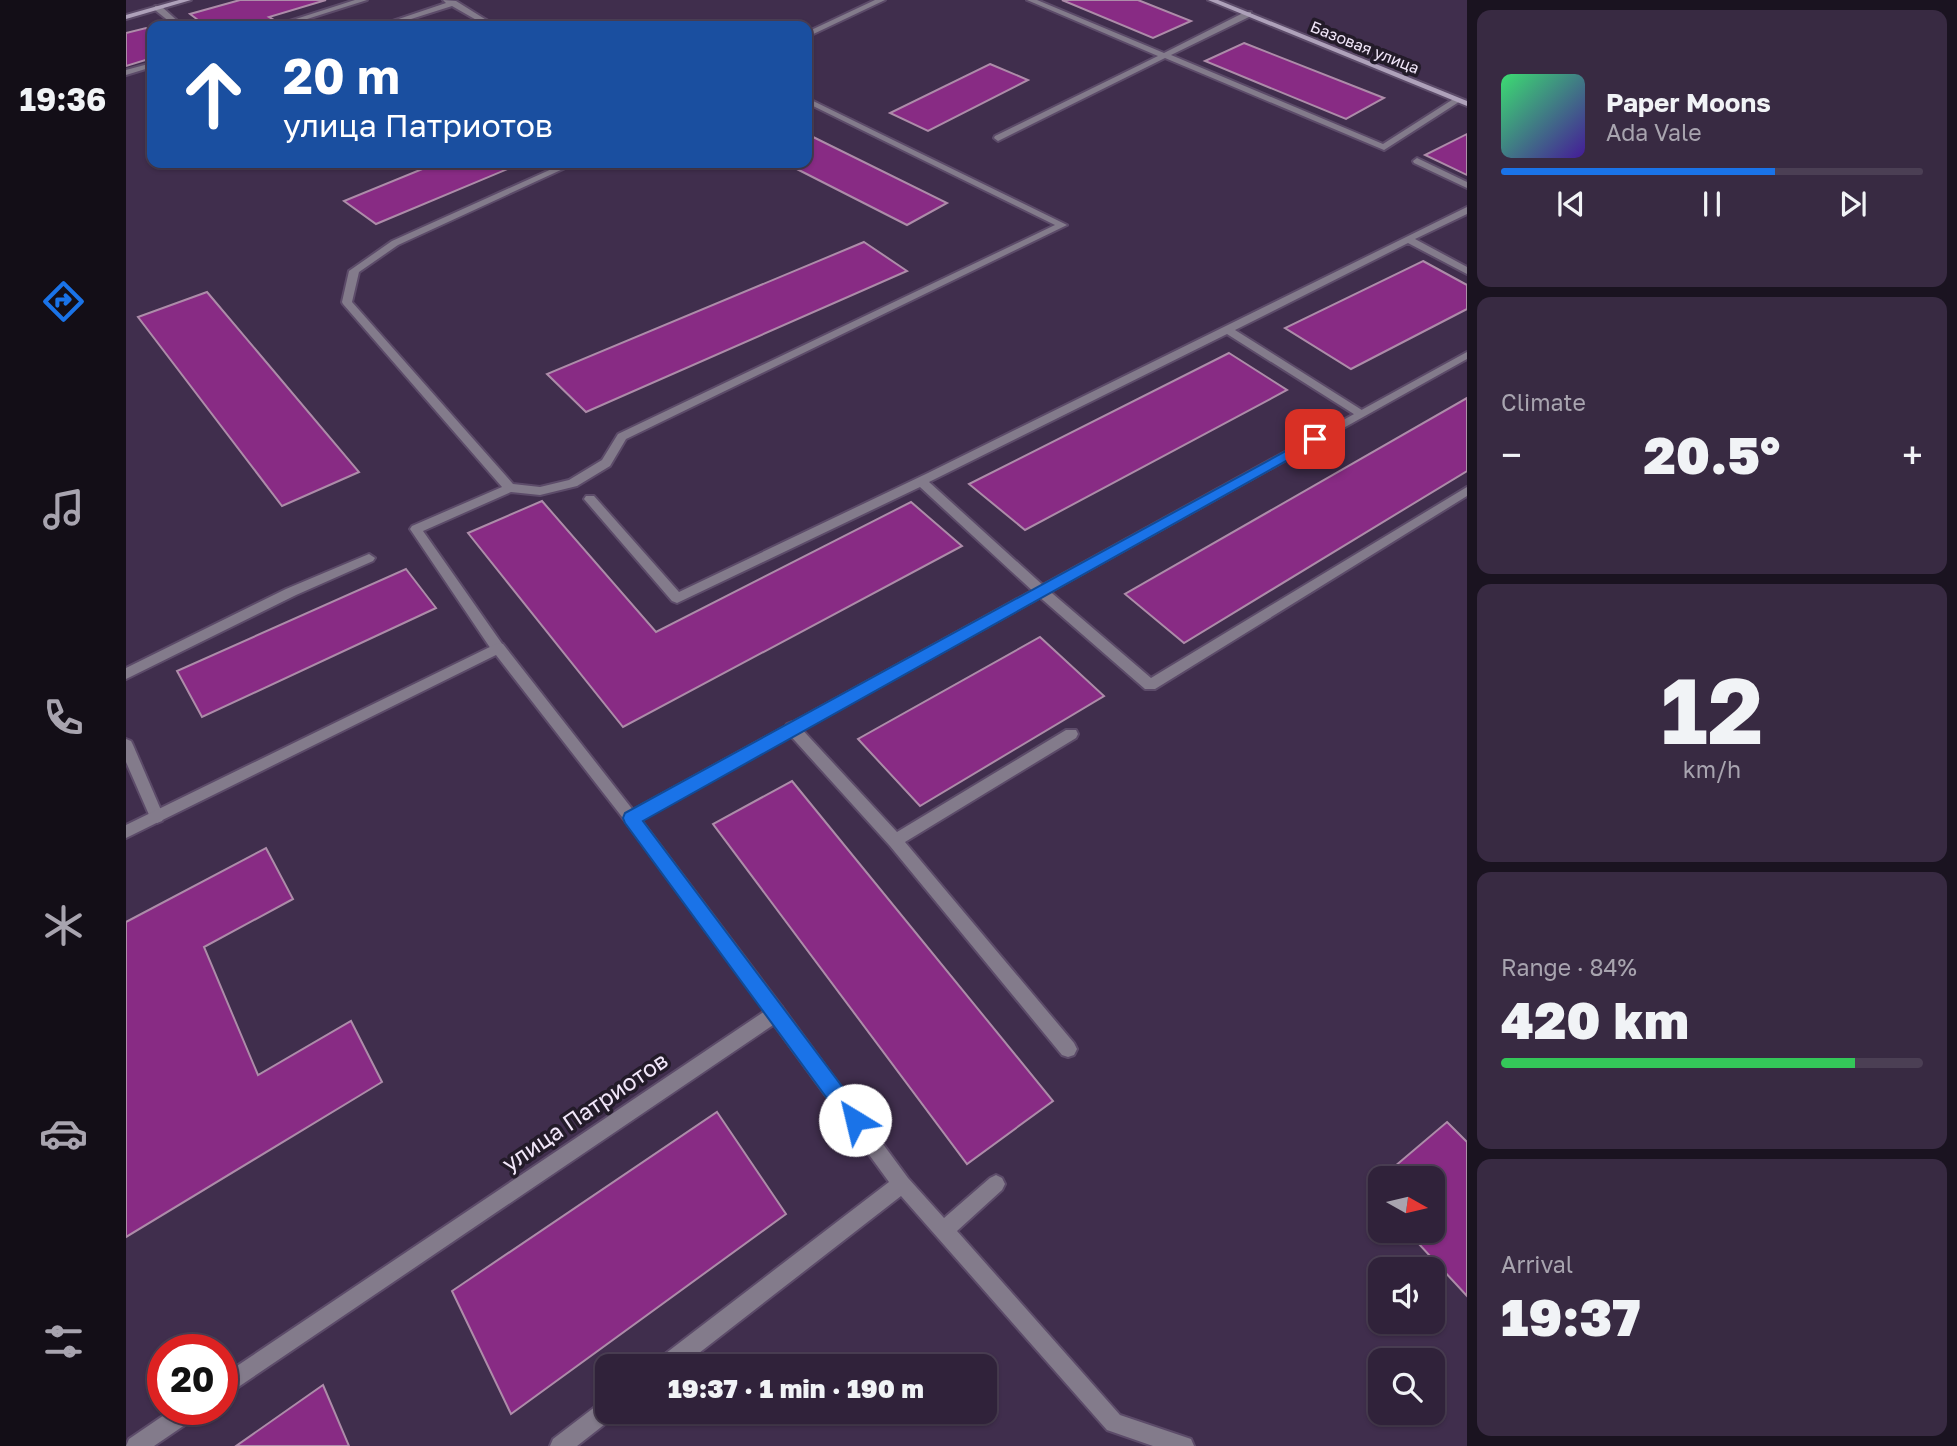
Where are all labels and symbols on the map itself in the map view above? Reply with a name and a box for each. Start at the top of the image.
street label: Базовая улица [1308,16,1422,78]
pin [1285,409,1345,469]
street label: улица Патриотов [496,1045,673,1177]
position arrow [818,1083,892,1157]
north arrow [1368,1166,1446,1242]
speed limit sign: 20 [147,1334,238,1425]

